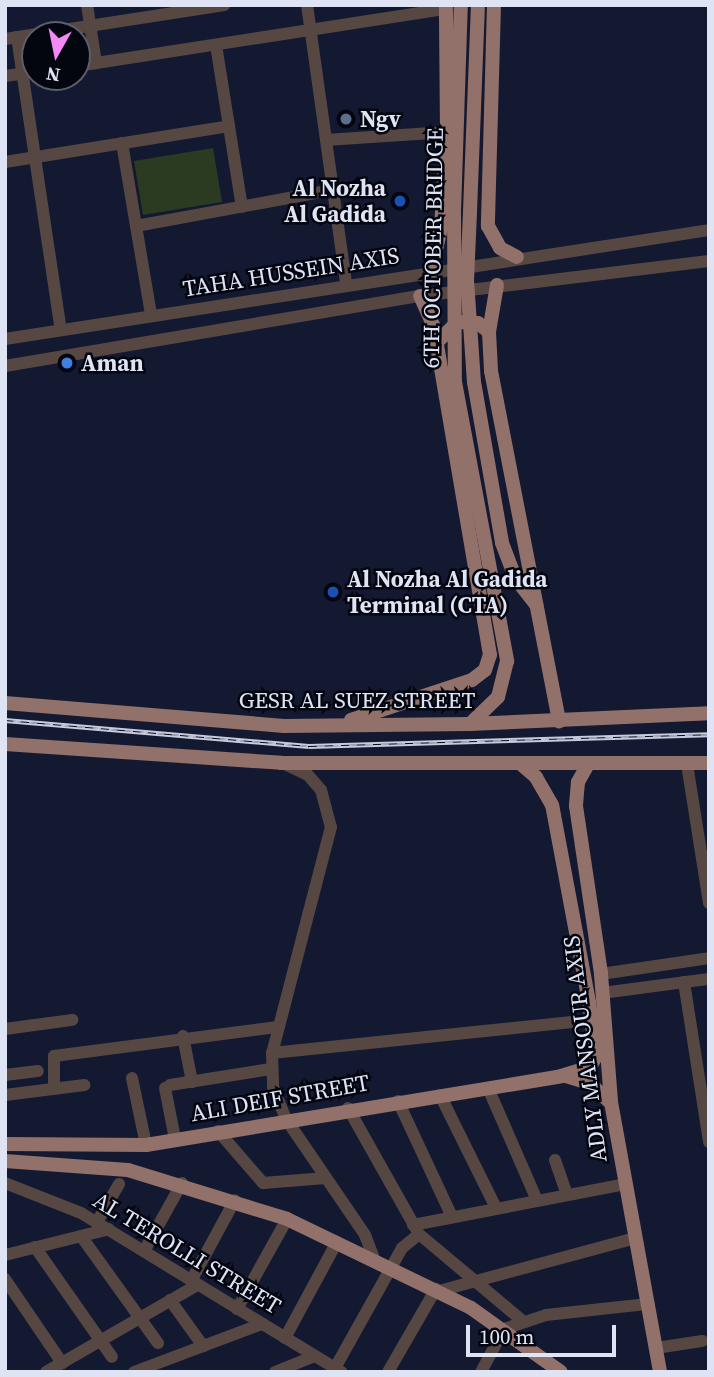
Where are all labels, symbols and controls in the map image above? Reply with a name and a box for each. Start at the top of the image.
north arrow [21,21,91,91]
text: N [44,61,62,89]
place label: Ngv [360,105,401,133]
marker: Ngv [338,111,354,127]
street label: 6TH OCTOBER BRIDGE [417,127,449,369]
place label: Al Nozha Al Gadida [284,174,386,228]
marker: Al Nozha Al Gadida [392,193,408,209]
street label: TAHA HUSSEIN AXIS [181,241,401,303]
place label: Aman [81,349,144,377]
marker: Aman [59,355,75,371]
place label: Al Nozha Al Gadida Terminal (CTA) [347,565,548,619]
marker: Al Nozha Al Gadida Terminal (CTA) [325,584,341,600]
street label: GESR AL SUEZ STREET [239,686,475,714]
street label: ADLY MANSOUR AXIS [557,934,613,1164]
street label: ALI DEIF STREET [188,1069,372,1127]
street label: AL TEROLLI STREET [88,1186,286,1320]
scale bar [469,1310,620,1354]
text: 100 m [479,1322,534,1351]

